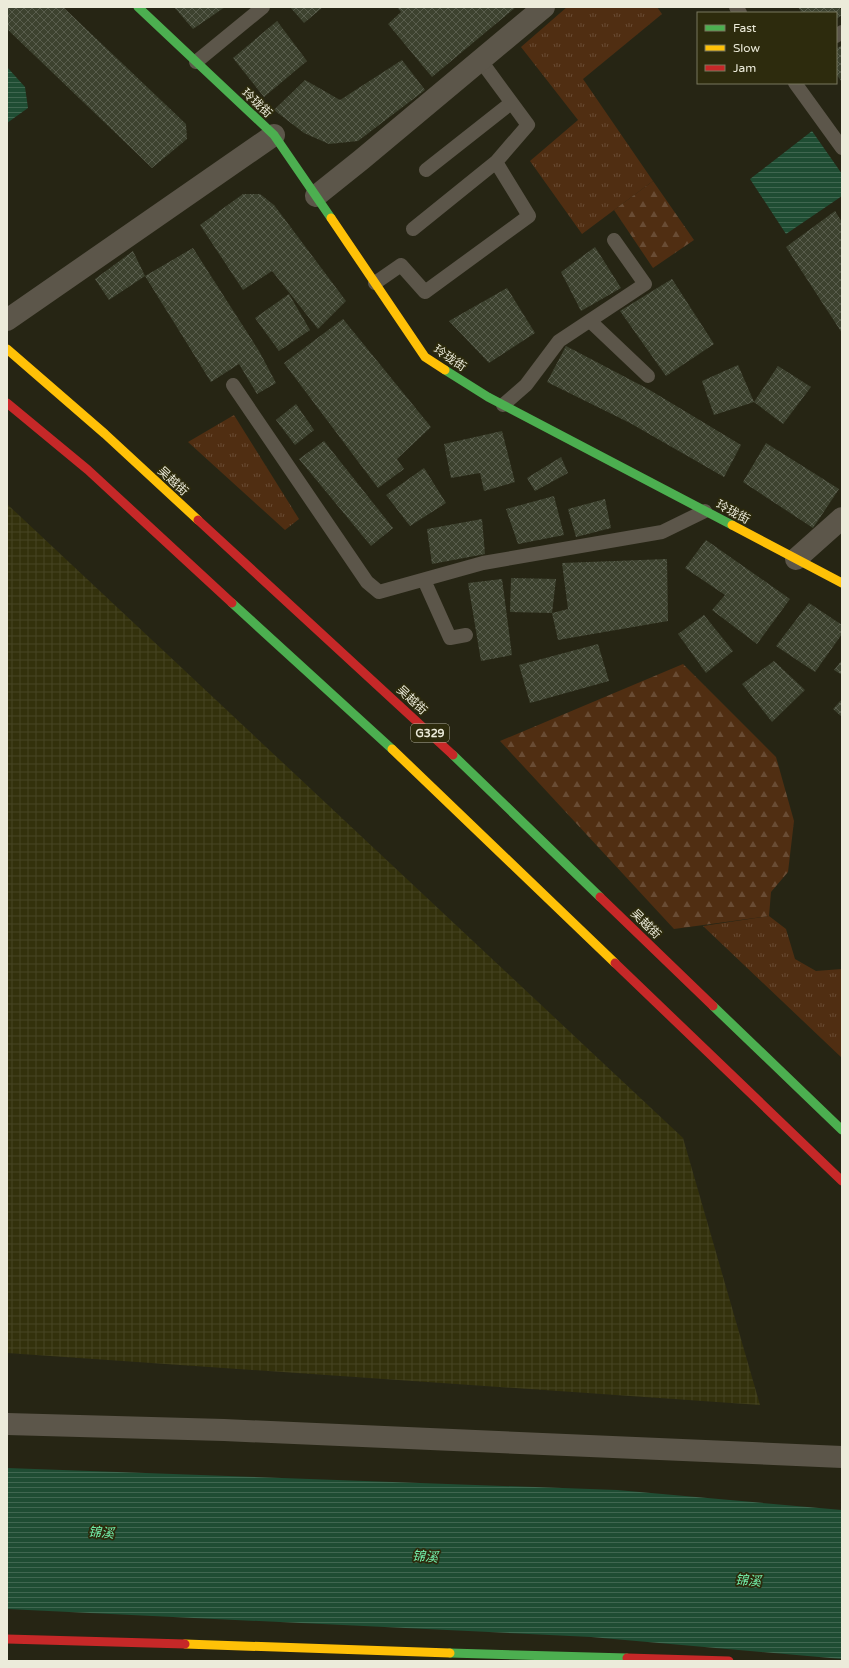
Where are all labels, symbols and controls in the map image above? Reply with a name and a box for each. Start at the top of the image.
legend [697,12,837,84]
text: Fast [733,21,757,35]
text: Slow [733,41,760,55]
text: Jam [733,61,756,75]
street label: 玲珑街 [239,86,275,120]
street label: 玲珑街 [431,342,469,374]
street label: 吴越街 [155,464,191,498]
street label: 玲珑街 [714,497,752,527]
street label: 吴越街 [394,683,430,717]
road number: G329 [411,724,449,742]
street label: 吴越街 [628,906,664,942]
water label: 锦溪 [87,1524,117,1542]
water label: 锦溪 [411,1548,441,1566]
water label: 锦溪 [734,1572,764,1590]

